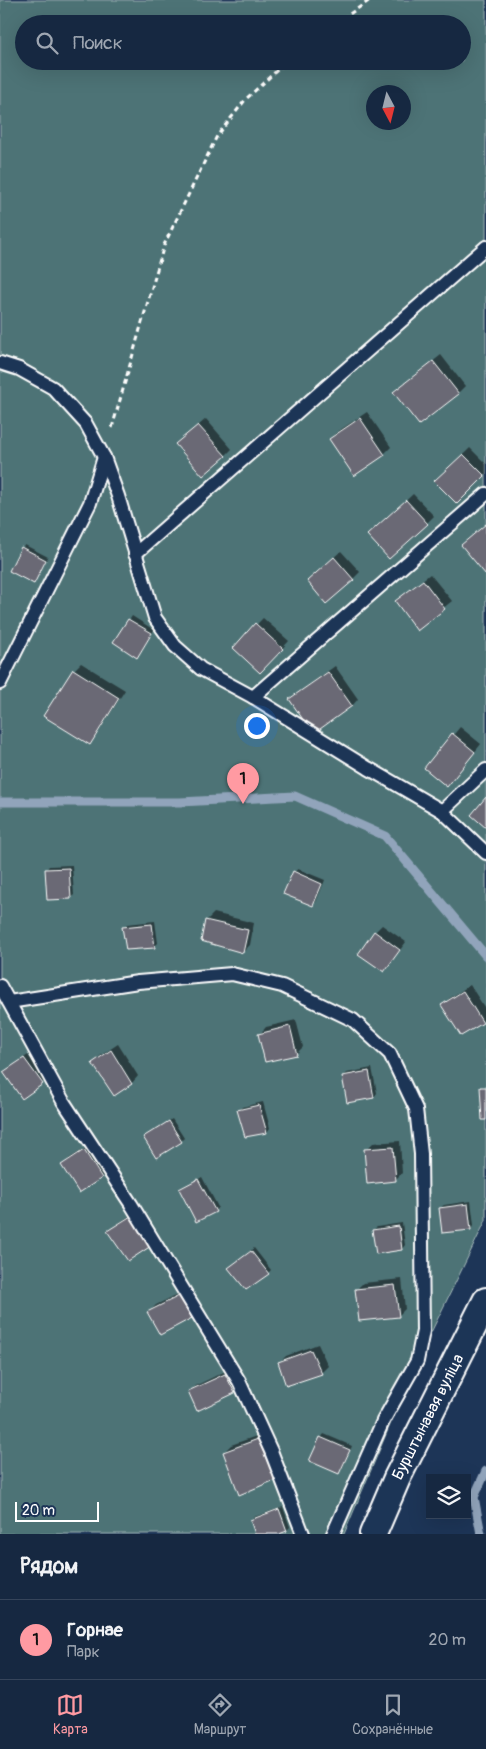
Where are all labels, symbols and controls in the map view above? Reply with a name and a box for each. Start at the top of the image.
search box [15,15,471,70]
icon: search [33,29,61,57]
text: Поиск [73,31,123,55]
north arrow [366,85,411,130]
your location [244,713,270,739]
pin: 1 [227,763,259,804]
street label: Бурштынавая вуліца [388,1351,468,1483]
map controls [426,1474,471,1519]
button: layers [426,1474,471,1519]
scale bar [15,1499,99,1522]
text: 20 m [22,1502,55,1519]
text: Рядом [20,1553,78,1580]
text: Горнае [67,1618,123,1642]
text: 1 [33,1630,39,1650]
text: 20 m [428,1630,466,1650]
text: Парк [67,1642,100,1662]
tab: Карта [53,1691,88,1738]
tab: Маршрут [194,1691,246,1738]
tab: Сохранённые [352,1691,433,1738]

